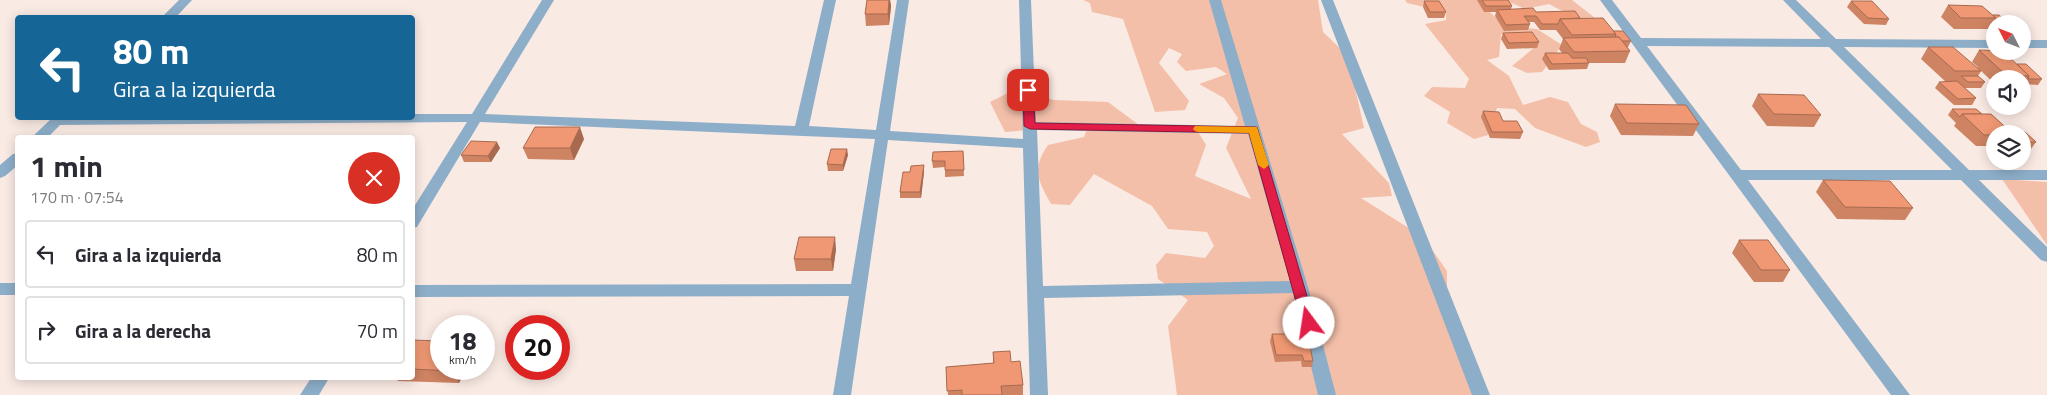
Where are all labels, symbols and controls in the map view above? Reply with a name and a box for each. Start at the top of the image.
north arrow [1986,15,2031,60]
map controls [1986,15,2031,170]
text: 80 m [113,24,189,78]
icon: left [30,35,95,100]
pin [1007,69,1049,111]
button: sound [1986,70,2031,115]
text: Gira a la izquierda [113,72,276,106]
icon: arrive [1014,76,1042,104]
button: layers [1986,125,2031,170]
text: 1 min [30,143,103,189]
button: close [348,152,400,204]
text: 170 m · 07:54 [30,185,124,209]
icon: left [32,240,60,268]
text: Gira a la izquierda [75,240,222,269]
text: 80 m [357,240,398,269]
position arrow [1282,296,1334,348]
speed limit sign: 20 [505,315,570,380]
icon: right [32,316,60,344]
text: Gira a la derecha [75,316,211,345]
text: 70 m [357,316,398,345]
text: 18 [448,322,477,360]
text: km/h [449,350,476,369]

